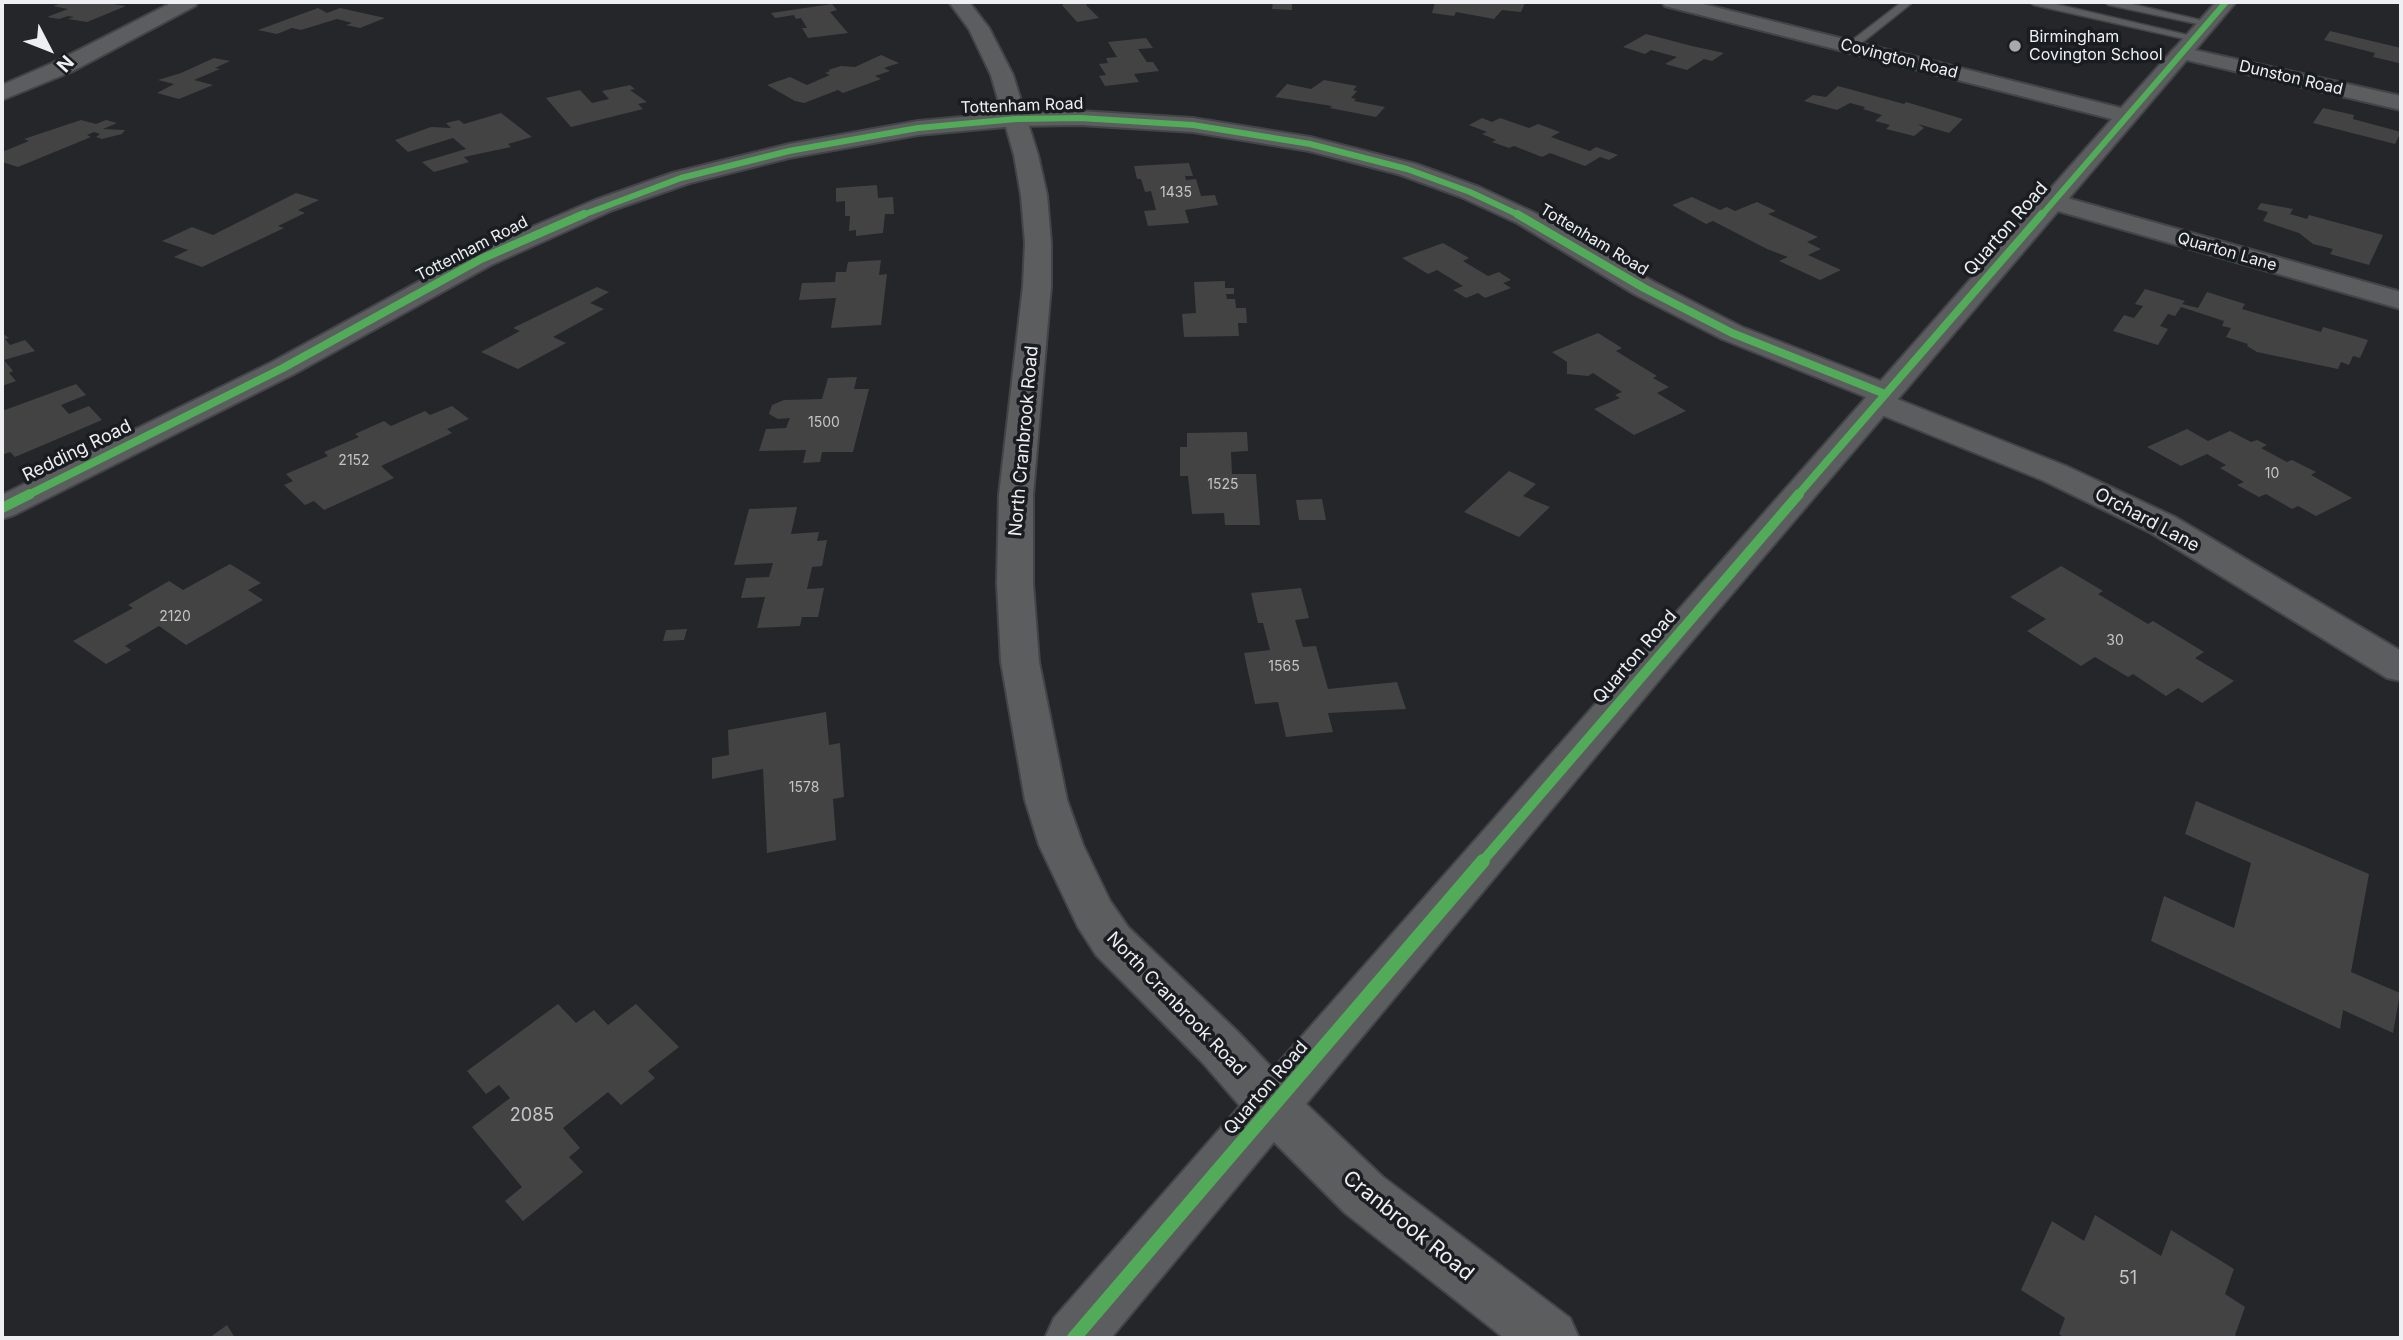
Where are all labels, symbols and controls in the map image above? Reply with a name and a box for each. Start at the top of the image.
north arrow [14,14,84,84]
place label: Birmingham Covington School [2029,27,2163,65]
street label: Covington Road [1838,35,1960,83]
marker: Birmingham Covington School [2007,38,2023,54]
text: N [52,50,78,76]
street label: Dunston Road [2237,57,2345,99]
street label: Tottenham Road [960,94,1084,118]
street label: Quarton Road [1959,178,2053,280]
house number: 1435 [1160,185,1192,201]
street label: Tottenham Road [1536,200,1652,280]
street label: Tottenham Road [413,213,531,285]
street label: Quarton Lane [2175,229,2279,275]
street label: North Cranbrook Road [1005,345,1043,537]
street label: Redding Road [19,415,135,487]
house number: 1500 [808,415,840,431]
house number: 2152 [338,453,370,469]
house number: 10 [2265,466,2279,482]
house number: 1525 [1207,477,1239,493]
street label: Orchard Lane [2091,483,2203,557]
street label: Quarton Road [1588,606,1682,708]
house number: 2120 [159,609,191,625]
house number: 30 [2106,633,2124,649]
house number: 1565 [1268,659,1300,675]
house number: 1578 [789,780,819,796]
street label: North Cranbrook Road [1102,928,1250,1080]
street label: Quarton Road [1219,1037,1313,1139]
house number: 2085 [510,1105,554,1127]
street label: Cranbrook Road [1337,1166,1479,1286]
house number: 51 [2119,1268,2137,1290]

